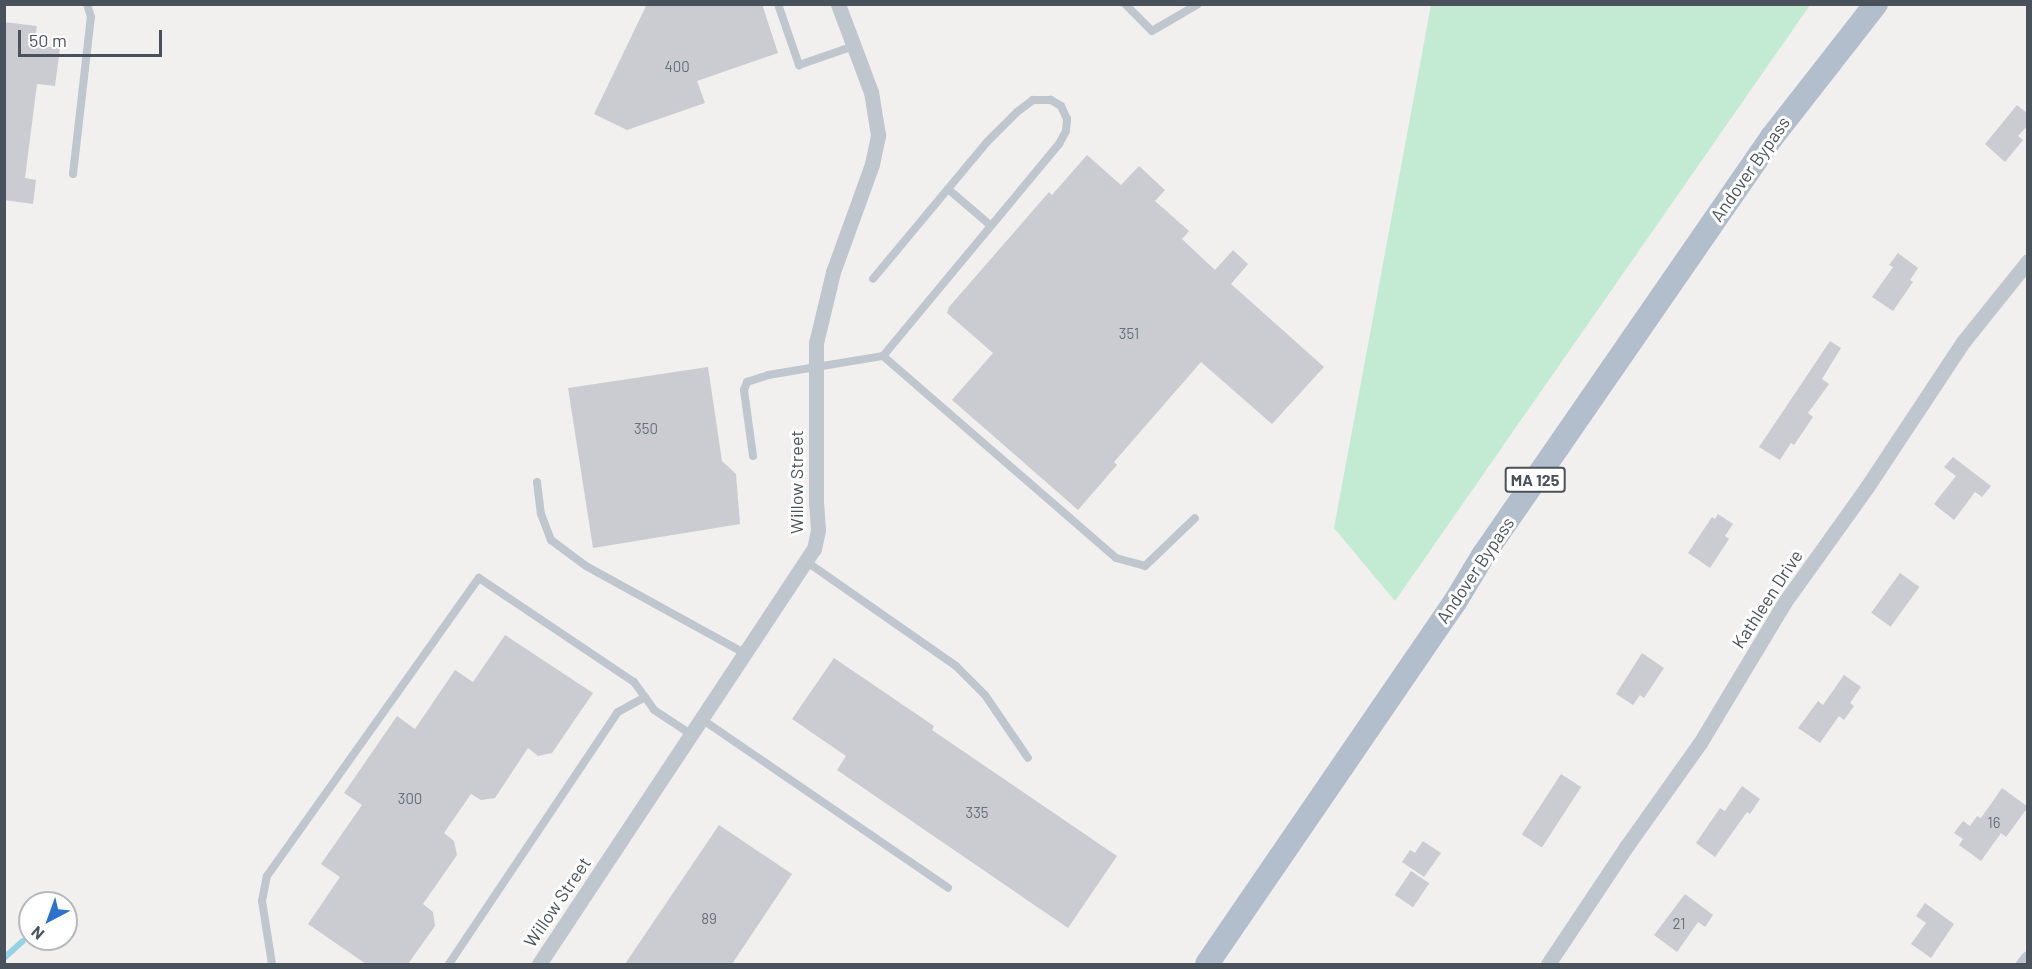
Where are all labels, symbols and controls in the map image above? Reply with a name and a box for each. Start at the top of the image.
scale bar [21,18,165,56]
text: 50 m [29,29,67,51]
house number: 400 [664,58,690,76]
street label: Andover Bypass [1706,112,1794,226]
house number: 351 [1119,325,1139,343]
house number: 350 [634,420,658,438]
street label: Willow Street [785,430,807,534]
road number: MA 125 [1504,467,1567,493]
street label: Andover Bypass [1432,513,1518,627]
street label: Kathleen Drive [1727,546,1807,652]
house number: 300 [398,790,422,808]
house number: 335 [965,804,989,822]
house number: 16 [1988,814,2000,832]
street label: Willow Street [519,853,595,951]
north arrow [18,891,78,951]
house number: 89 [701,910,717,928]
house number: 21 [1672,915,1686,933]
text: N [27,923,47,944]

